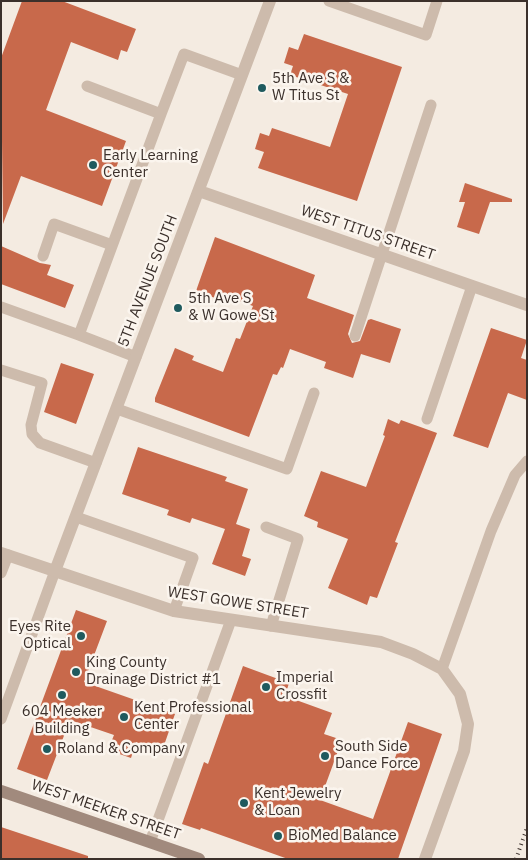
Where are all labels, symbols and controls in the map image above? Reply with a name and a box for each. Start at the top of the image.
place label: 5th Ave S & W Titus St [272,70,349,105]
marker: 5th Ave S & W Titus St [256,82,268,94]
place label: Early Learning Center [103,147,198,182]
marker: Early Learning Center [87,159,99,171]
street label: WEST TITUS STREET [298,202,438,264]
street label: 5TH AVENUE SOUTH [114,212,182,350]
place label: 5th Ave S & W Gowe St [188,290,275,325]
marker: 5th Ave S & W Gowe St [172,302,184,314]
street label: WEST GOWE STREET [166,583,310,623]
place label: Eyes Rite Optical [9,618,71,653]
marker: Eyes Rite Optical [75,630,87,642]
place label: King County Drainage District #1 [86,654,221,689]
marker: King County Drainage District #1 [70,666,82,678]
place label: Imperial Crossfit [276,669,333,704]
marker: Imperial Crossfit [260,681,272,693]
marker: 604 Meeker Building [56,689,68,701]
place label: Kent Professional Center [134,699,252,734]
place label: 604 Meeker Building [22,703,102,738]
marker: Kent Professional Center [118,711,130,723]
place label: South Side Dance Force [335,738,418,773]
place label: Roland & Company [57,740,185,758]
marker: Roland & Company [41,743,53,755]
marker: South Side Dance Force [319,750,331,762]
street label: WEST MEEKER STREET [29,776,183,844]
place label: Kent Jewelry & Loan [254,785,341,820]
marker: Kent Jewelry & Loan [238,797,250,809]
place label: BioMed Balance [288,827,397,845]
marker: BioMed Balance [272,830,284,842]

